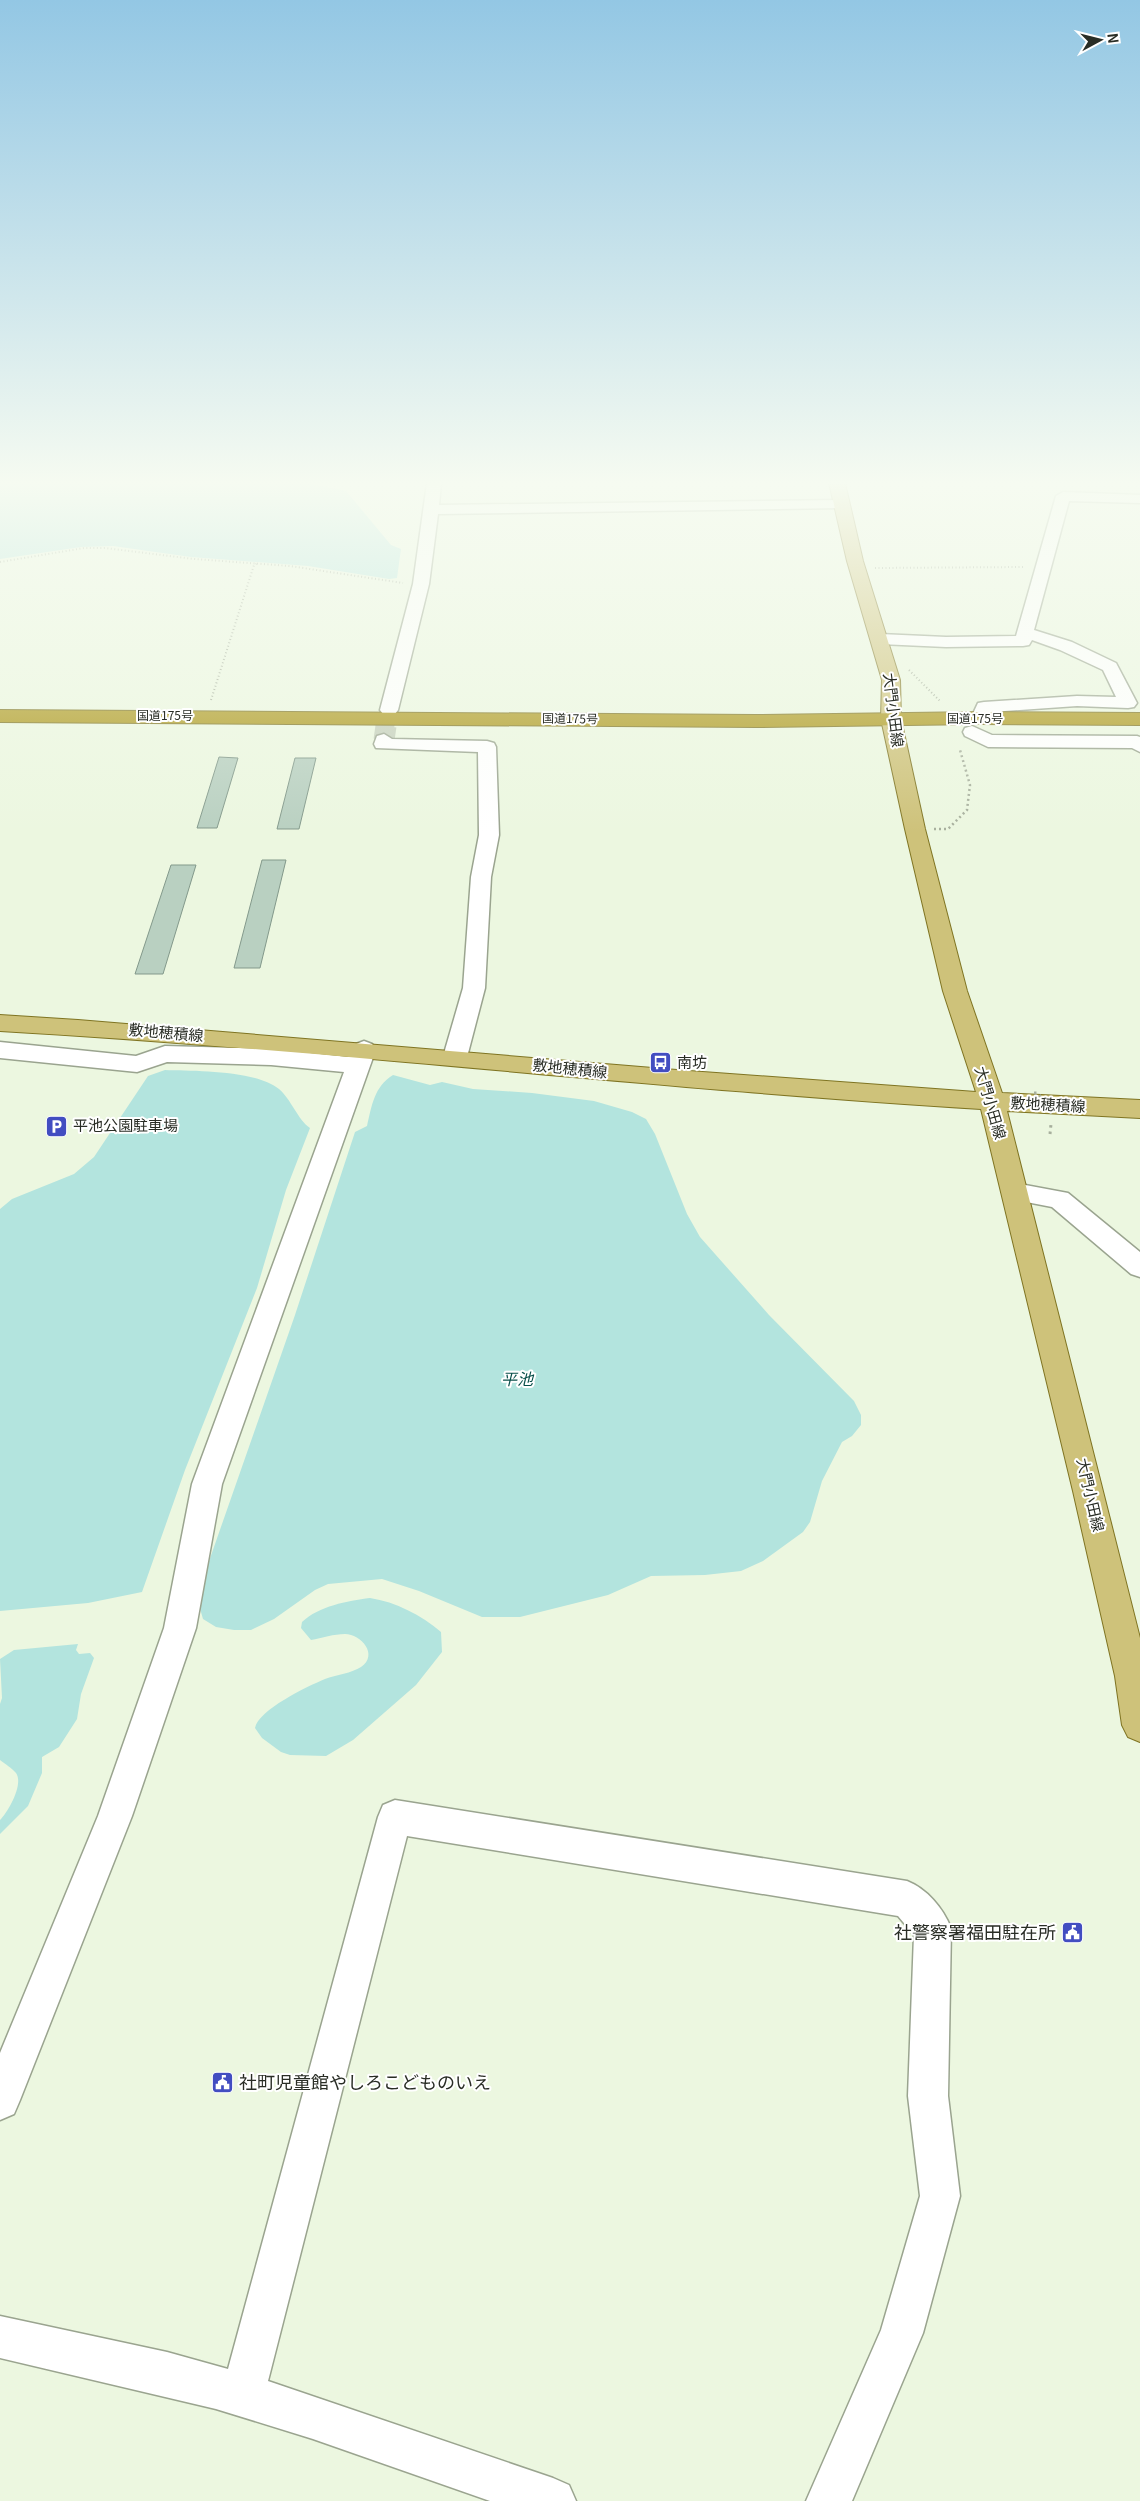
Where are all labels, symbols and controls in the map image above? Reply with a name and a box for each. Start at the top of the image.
north arrow [1075,15,1125,65]
text: N [1103,32,1124,45]
street label: 大門小田線 [879,671,909,748]
street label: 国道175号 [137,706,193,723]
street label: 国道175号 [542,709,598,726]
street label: 国道175号 [947,709,1003,726]
street label: 敷地穂積線 [128,1018,204,1045]
bus stop icon: 南坊 [649,1051,673,1075]
place label: 南坊 [677,1051,707,1072]
street label: 敷地穂積線 [532,1053,609,1082]
street label: 大門小田線 [971,1064,1012,1142]
street label: 敷地穂積線 [1010,1091,1086,1116]
parking icon: 平池公園駐車場 [45,1114,69,1138]
place label: 平池公園駐車場 [73,1114,178,1135]
water label: 平池 [501,1366,535,1390]
street label: 大門小田線 [1073,1456,1110,1534]
place label: 社警察署福田駐在所 [894,1918,1056,1944]
public building icon: 社警察署福田駐在所 [1060,1921,1084,1945]
place label: 社町児童館やしろこどものいえ [239,2068,491,2094]
public building icon: 社町児童館やしろこどものいえ [211,2071,235,2095]

